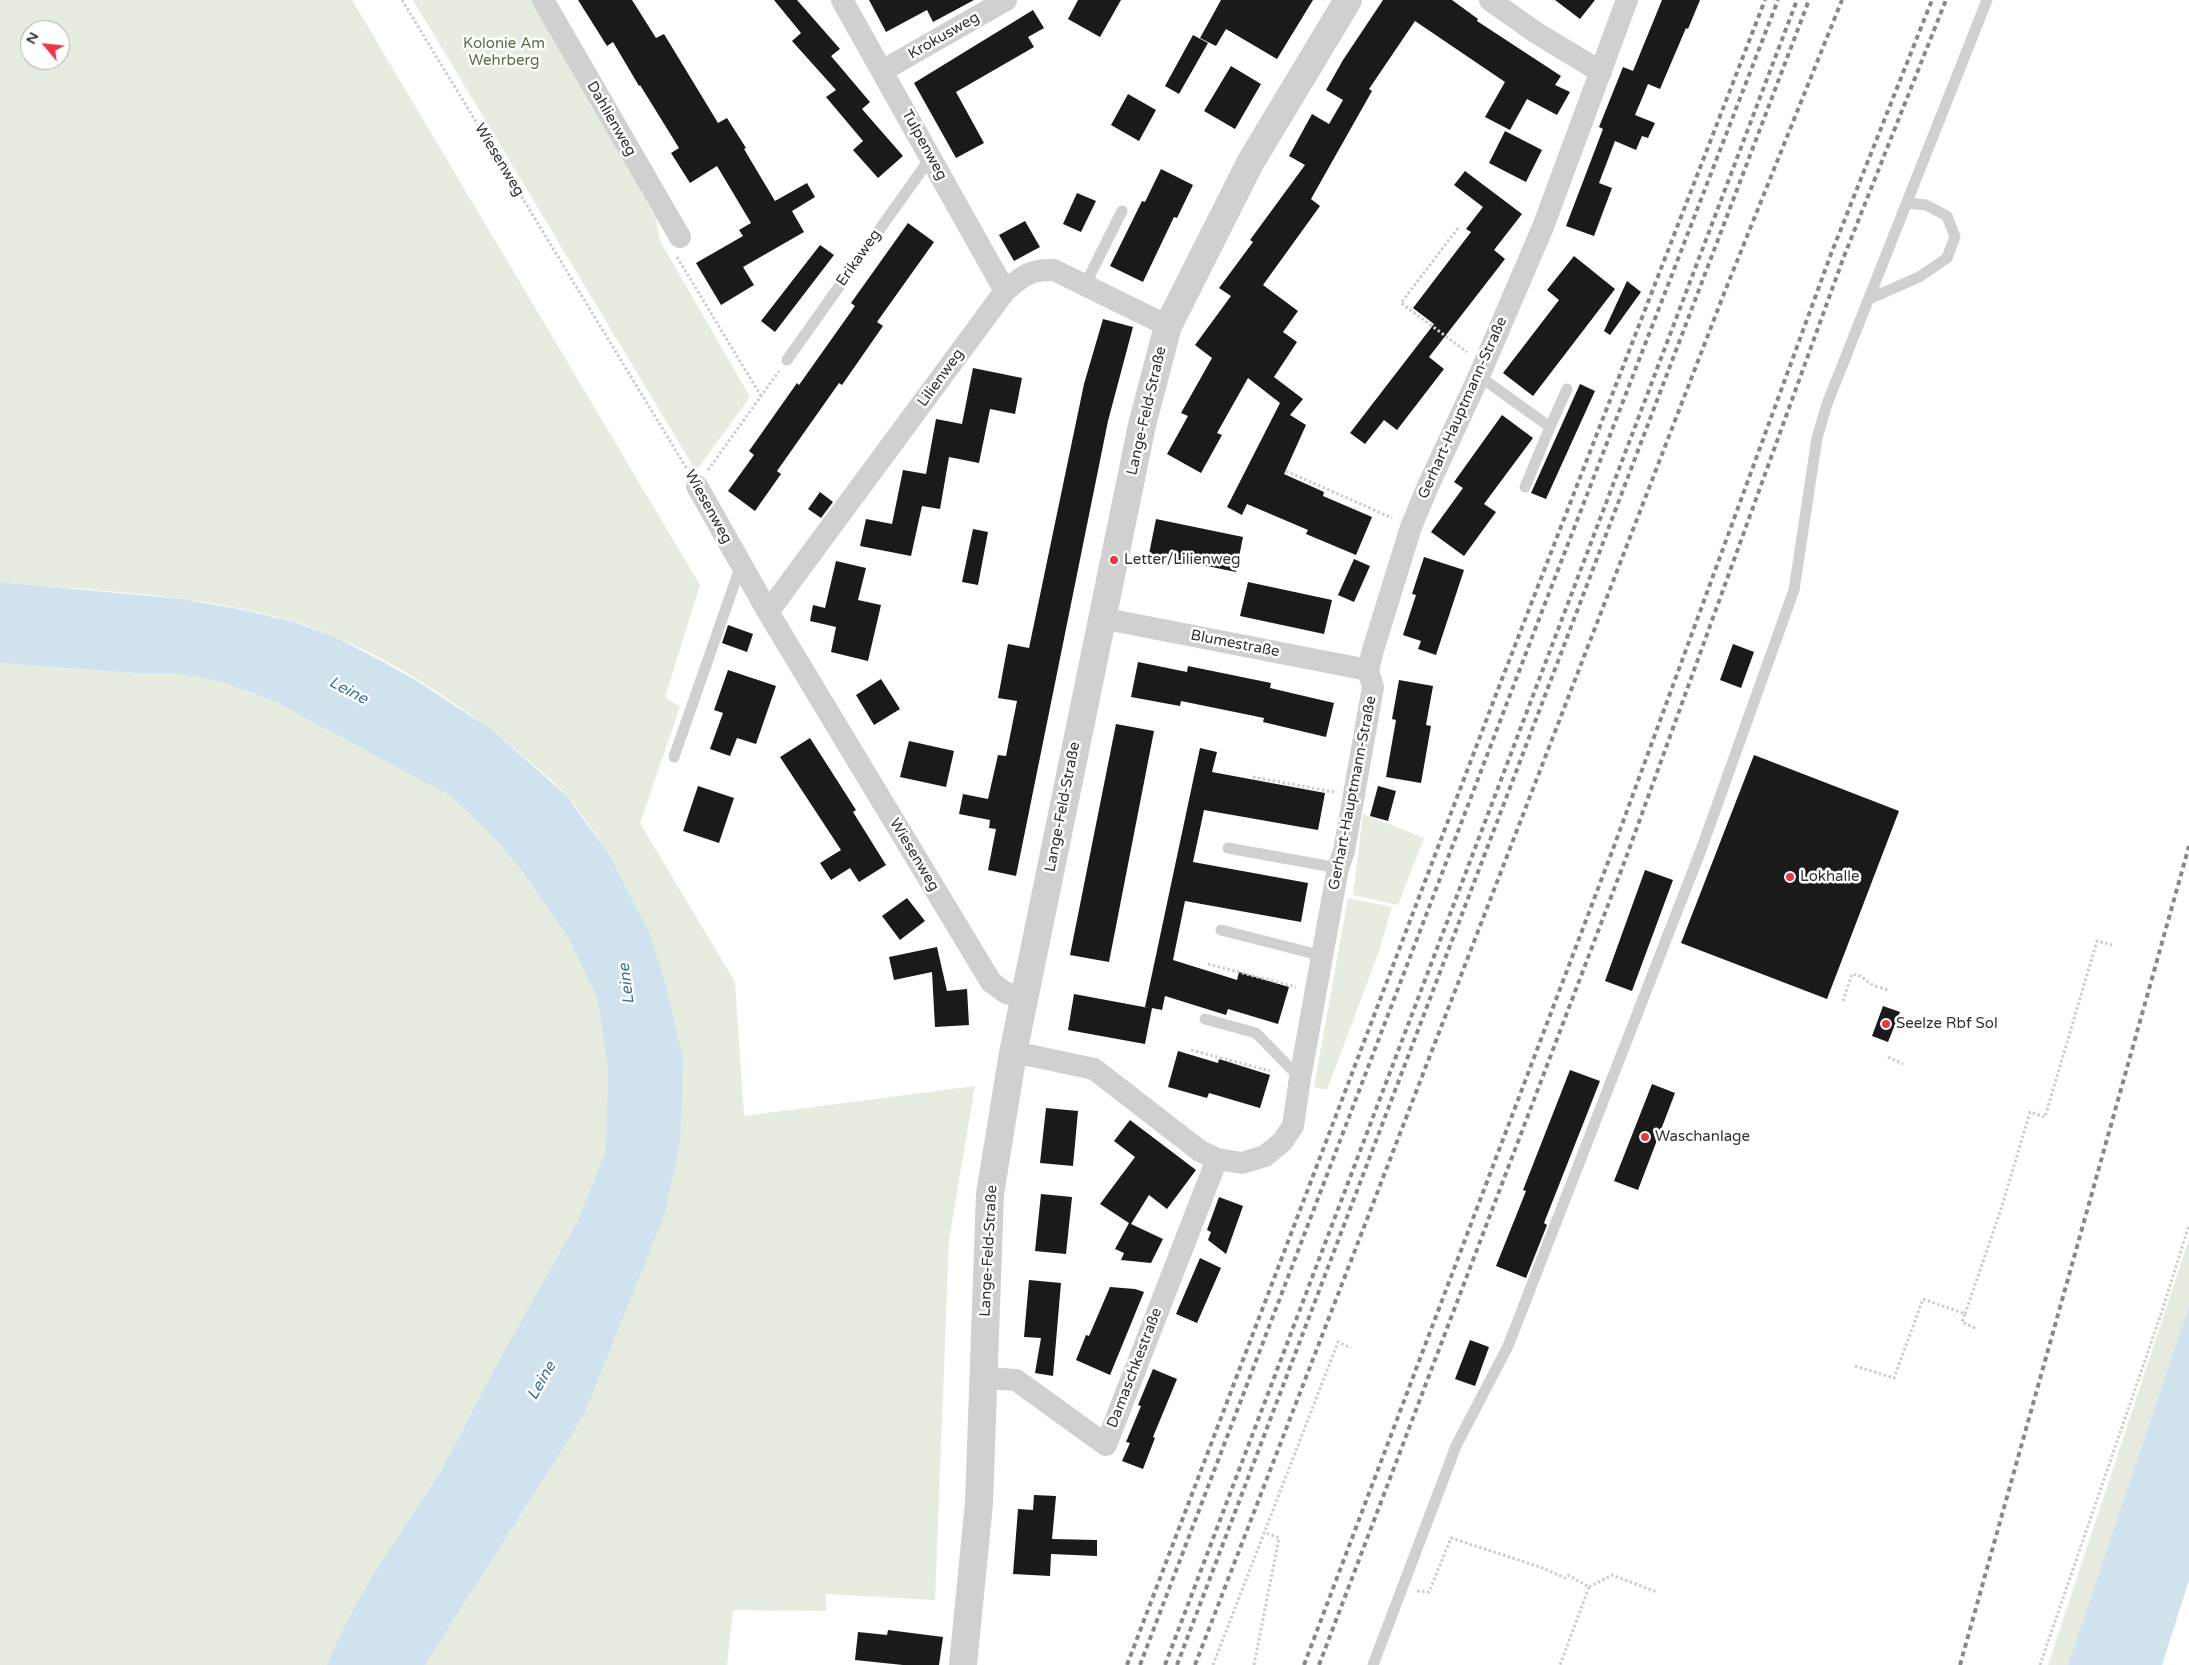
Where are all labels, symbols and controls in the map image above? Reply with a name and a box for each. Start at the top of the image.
street label: Krokusweg [905,8,983,64]
north arrow [20,20,70,70]
text: N [22,29,42,47]
park label: Kolonie Am Wehrberg [463,35,545,70]
street label: Dahlienweg [582,78,640,160]
street label: Tulpenweg [897,107,951,183]
street label: Wiesenweg [470,120,528,200]
street label: Erikaweg [833,226,885,290]
street label: Gerhart-Hauptmann-Straße [1415,314,1511,502]
street label: Lange-Feld-Straße [1123,345,1171,477]
street label: Lilienweg [914,346,968,410]
street label: Wiesenweg [680,467,736,547]
place label: Letter/Lilienweg [1124,551,1240,569]
marker: Letter/Lilienweg [1108,554,1120,566]
street label: Blumestraße [1189,627,1281,661]
water label: Leine [325,673,371,709]
street label: Gerhart-Hauptmann-Straße [1325,694,1381,892]
street label: Lange-Feld-Straße [1042,741,1084,873]
street label: Wiesenweg [885,815,943,895]
place label: Lokhalle [1800,868,1859,886]
marker: Lokhalle [1784,871,1796,883]
water label: Leine [615,962,639,1006]
place label: Seelze Rbf Sol [1896,1015,1998,1033]
marker: Seelze Rbf Sol [1880,1018,1892,1030]
place label: Waschanlage [1655,1128,1750,1146]
marker: Waschanlage [1639,1131,1651,1143]
street label: Lange-Feld-Straße [977,1185,1001,1317]
street label: Damaschkestraße [1104,1305,1166,1431]
water label: Leine [523,1358,561,1404]

